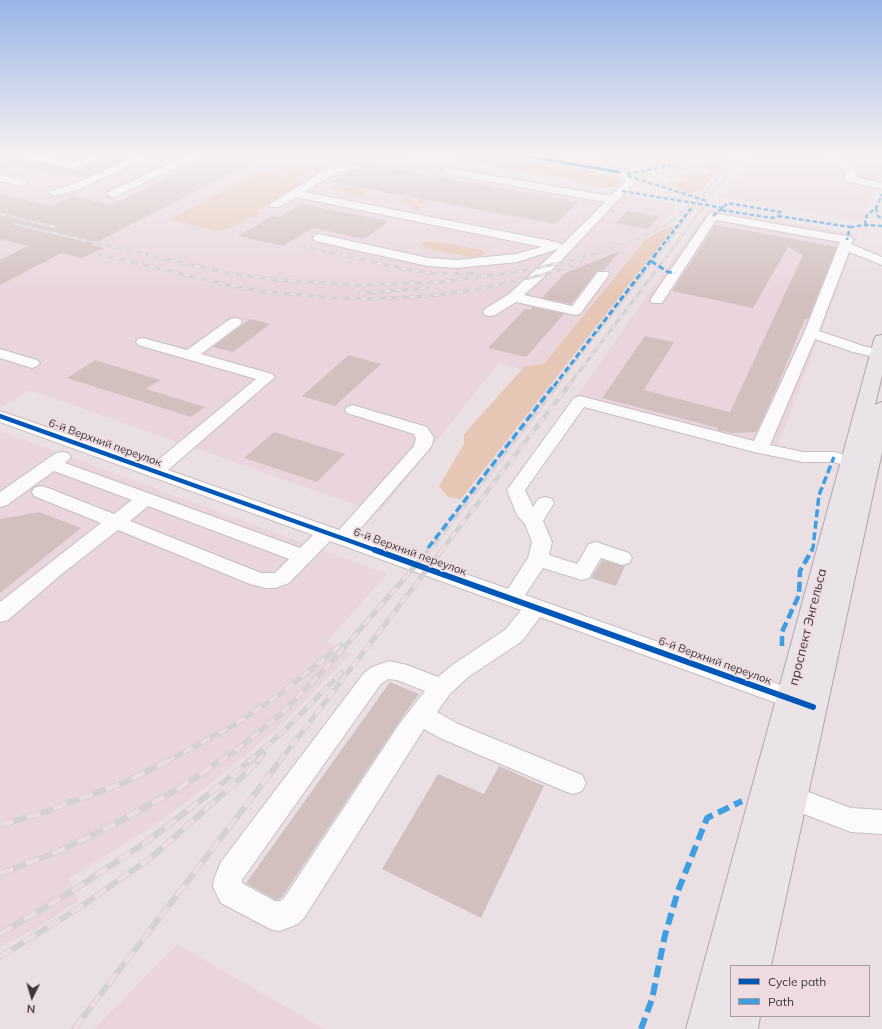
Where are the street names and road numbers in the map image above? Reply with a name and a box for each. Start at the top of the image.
street label: 6-й Верхний переулок [47,416,163,470]
street label: 6-й Верхний переулок [352,525,468,579]
street label: проспект Энгельса [786,567,830,687]
street label: 6-й Верхний переулок [657,634,773,688]

